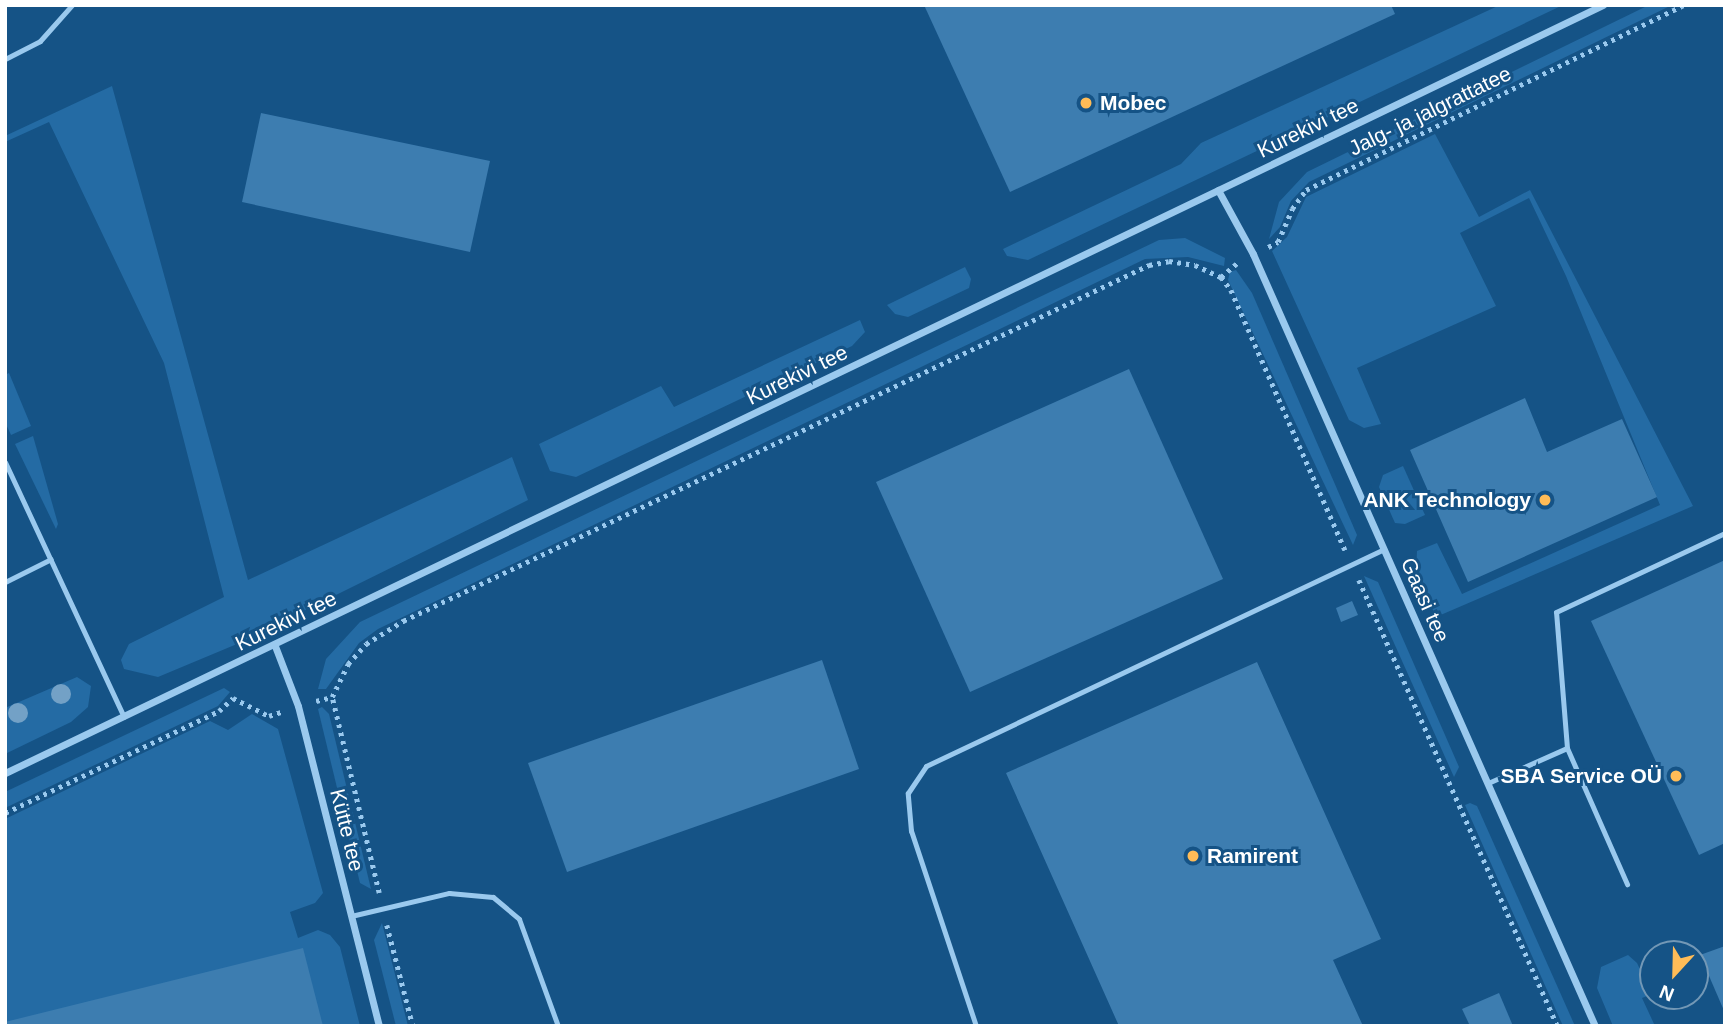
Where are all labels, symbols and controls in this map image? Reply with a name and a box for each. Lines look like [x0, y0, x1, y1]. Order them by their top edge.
street label: Jalg- ja jalgrattatee [1345, 61, 1515, 161]
place label: Mobec [1100, 90, 1167, 116]
street label: Kurekivi tee [1253, 93, 1363, 163]
marker: Mobec [1078, 95, 1094, 111]
street label: Kurekivi tee [742, 340, 852, 410]
place label: ANK Technology [1363, 487, 1531, 513]
marker: ANK Technology [1537, 492, 1553, 508]
street label: Gaasi tee [1395, 554, 1455, 646]
street label: Kurekivi tee [231, 586, 341, 656]
place label: SBA Service OÜ [1500, 763, 1662, 789]
marker: SBA Service OÜ [1668, 768, 1684, 784]
street label: Kütte tee [325, 786, 369, 874]
place label: Ramirent [1207, 843, 1298, 869]
marker: Ramirent [1185, 848, 1201, 864]
north arrow [1639, 940, 1709, 1010]
text: N [1656, 981, 1677, 1005]

